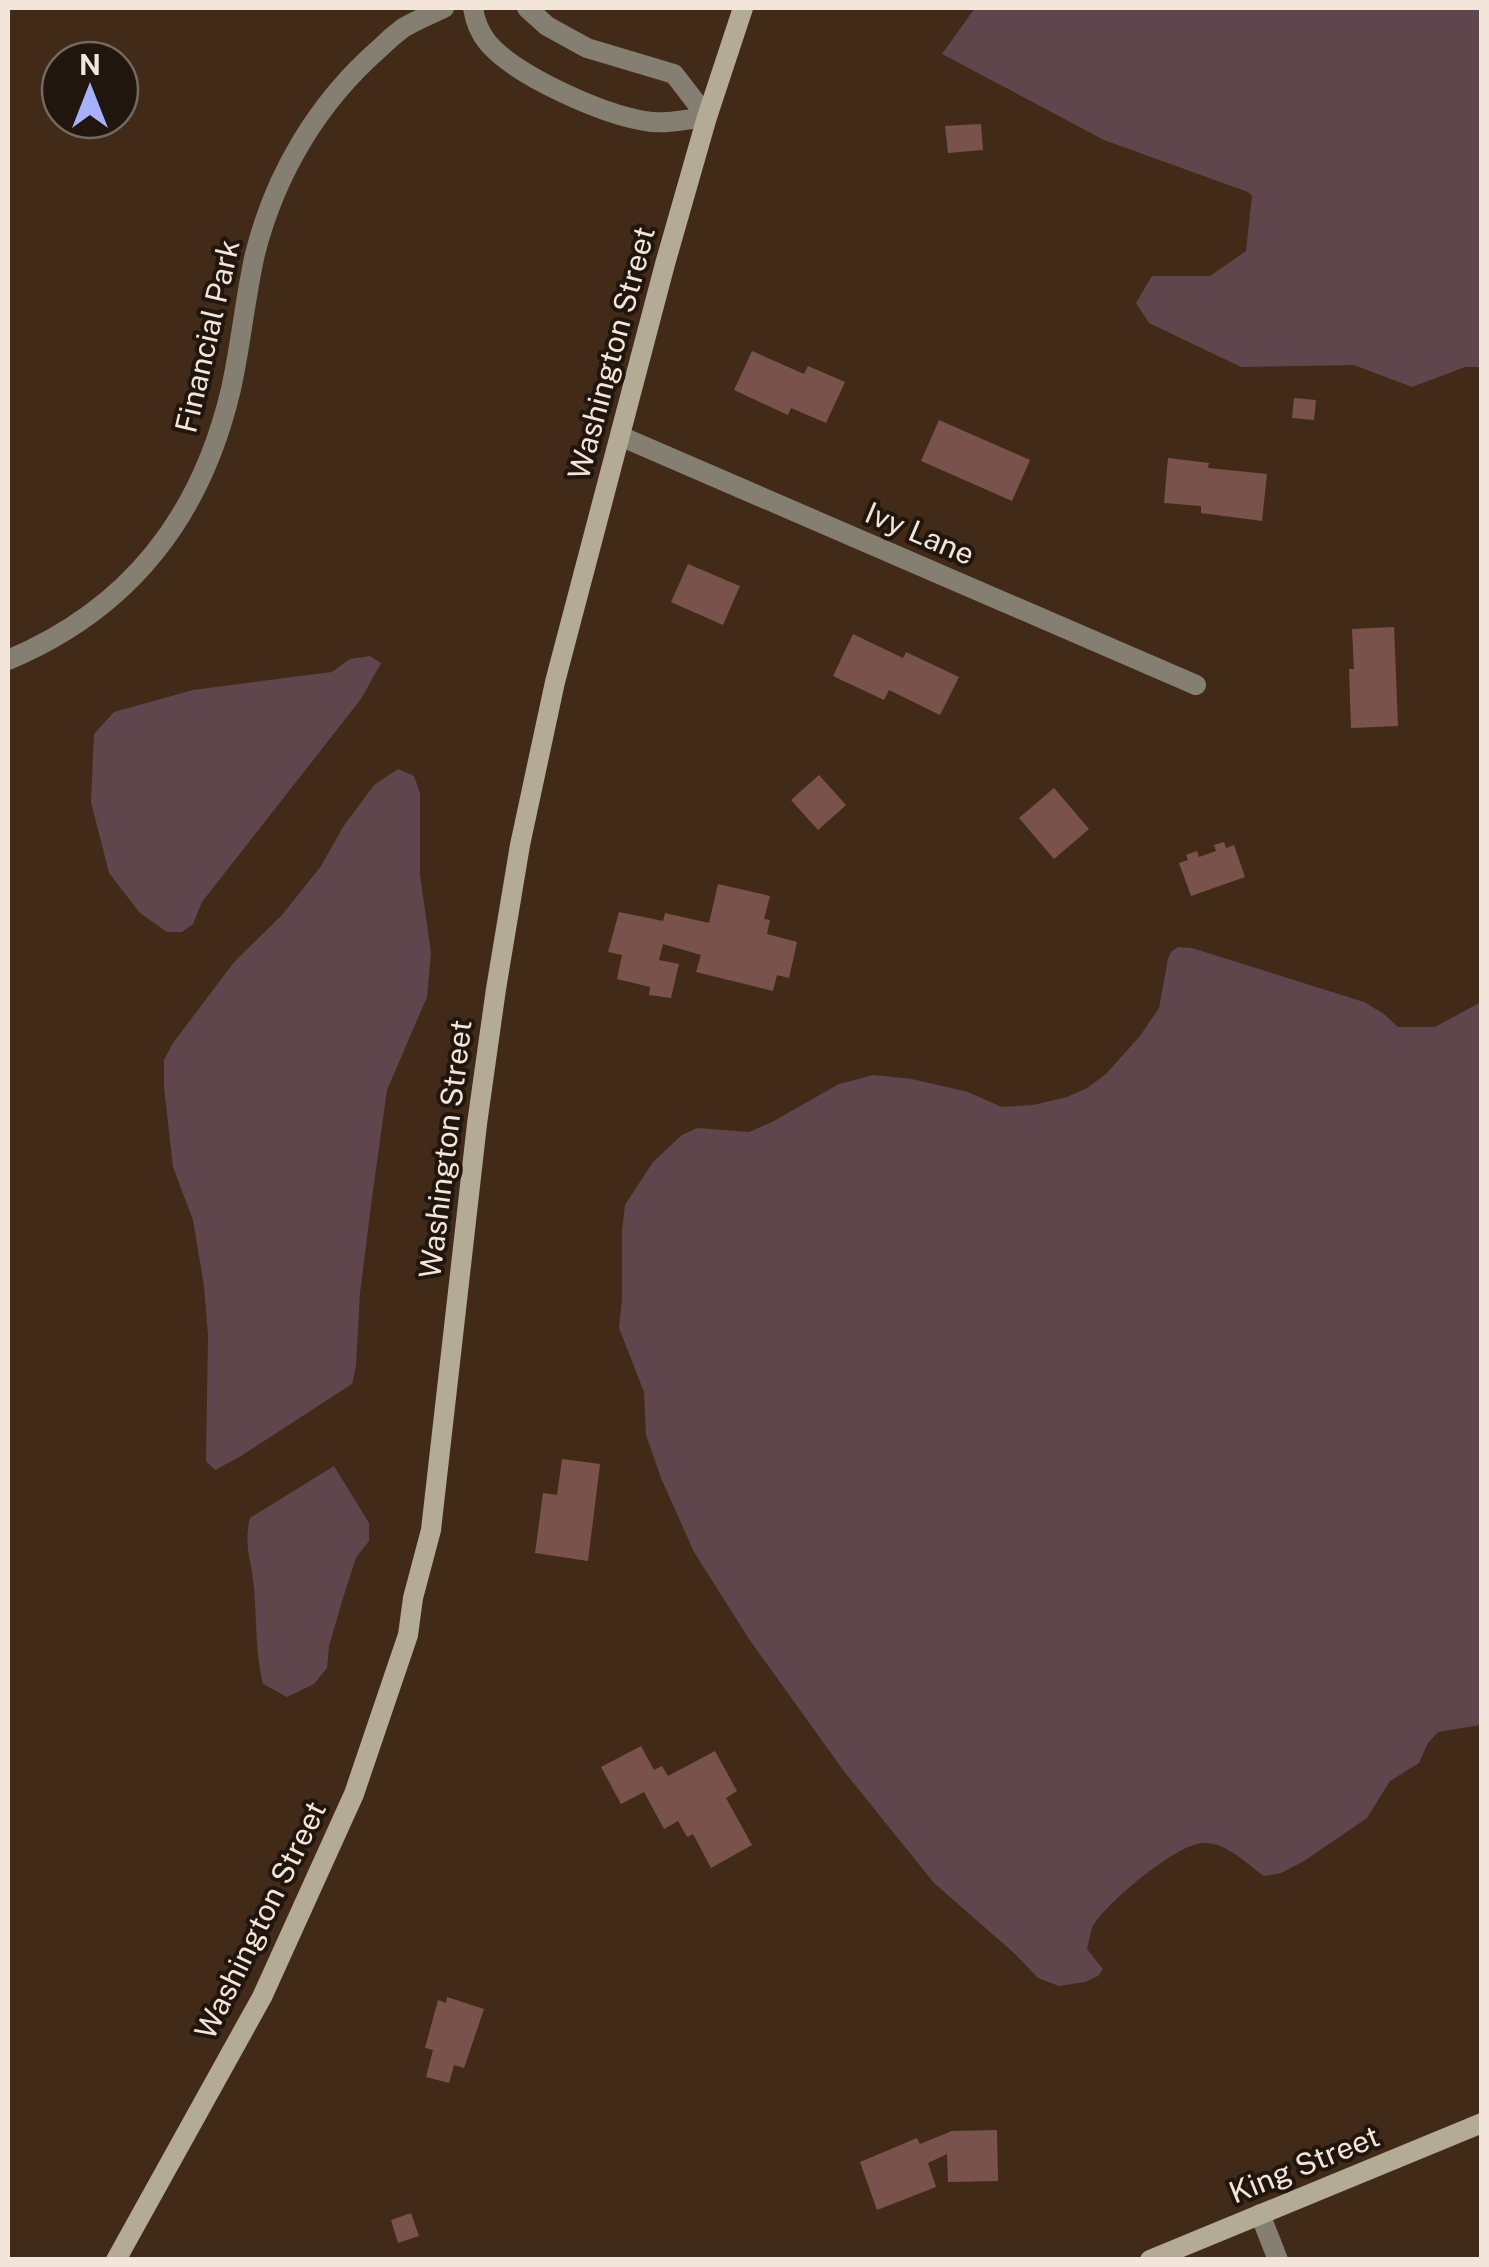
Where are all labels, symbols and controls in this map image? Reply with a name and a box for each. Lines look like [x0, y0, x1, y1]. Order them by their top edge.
north arrow [40, 40, 140, 140]
text: N [79, 48, 101, 81]
street label: Washington Street [560, 223, 662, 483]
street label: Financial Park [167, 236, 247, 436]
street label: Ivy Lane [860, 494, 980, 572]
street label: Washington Street [411, 1018, 479, 1280]
street label: Washington Street [187, 1795, 333, 2045]
street label: King Street [1224, 2118, 1384, 2210]

